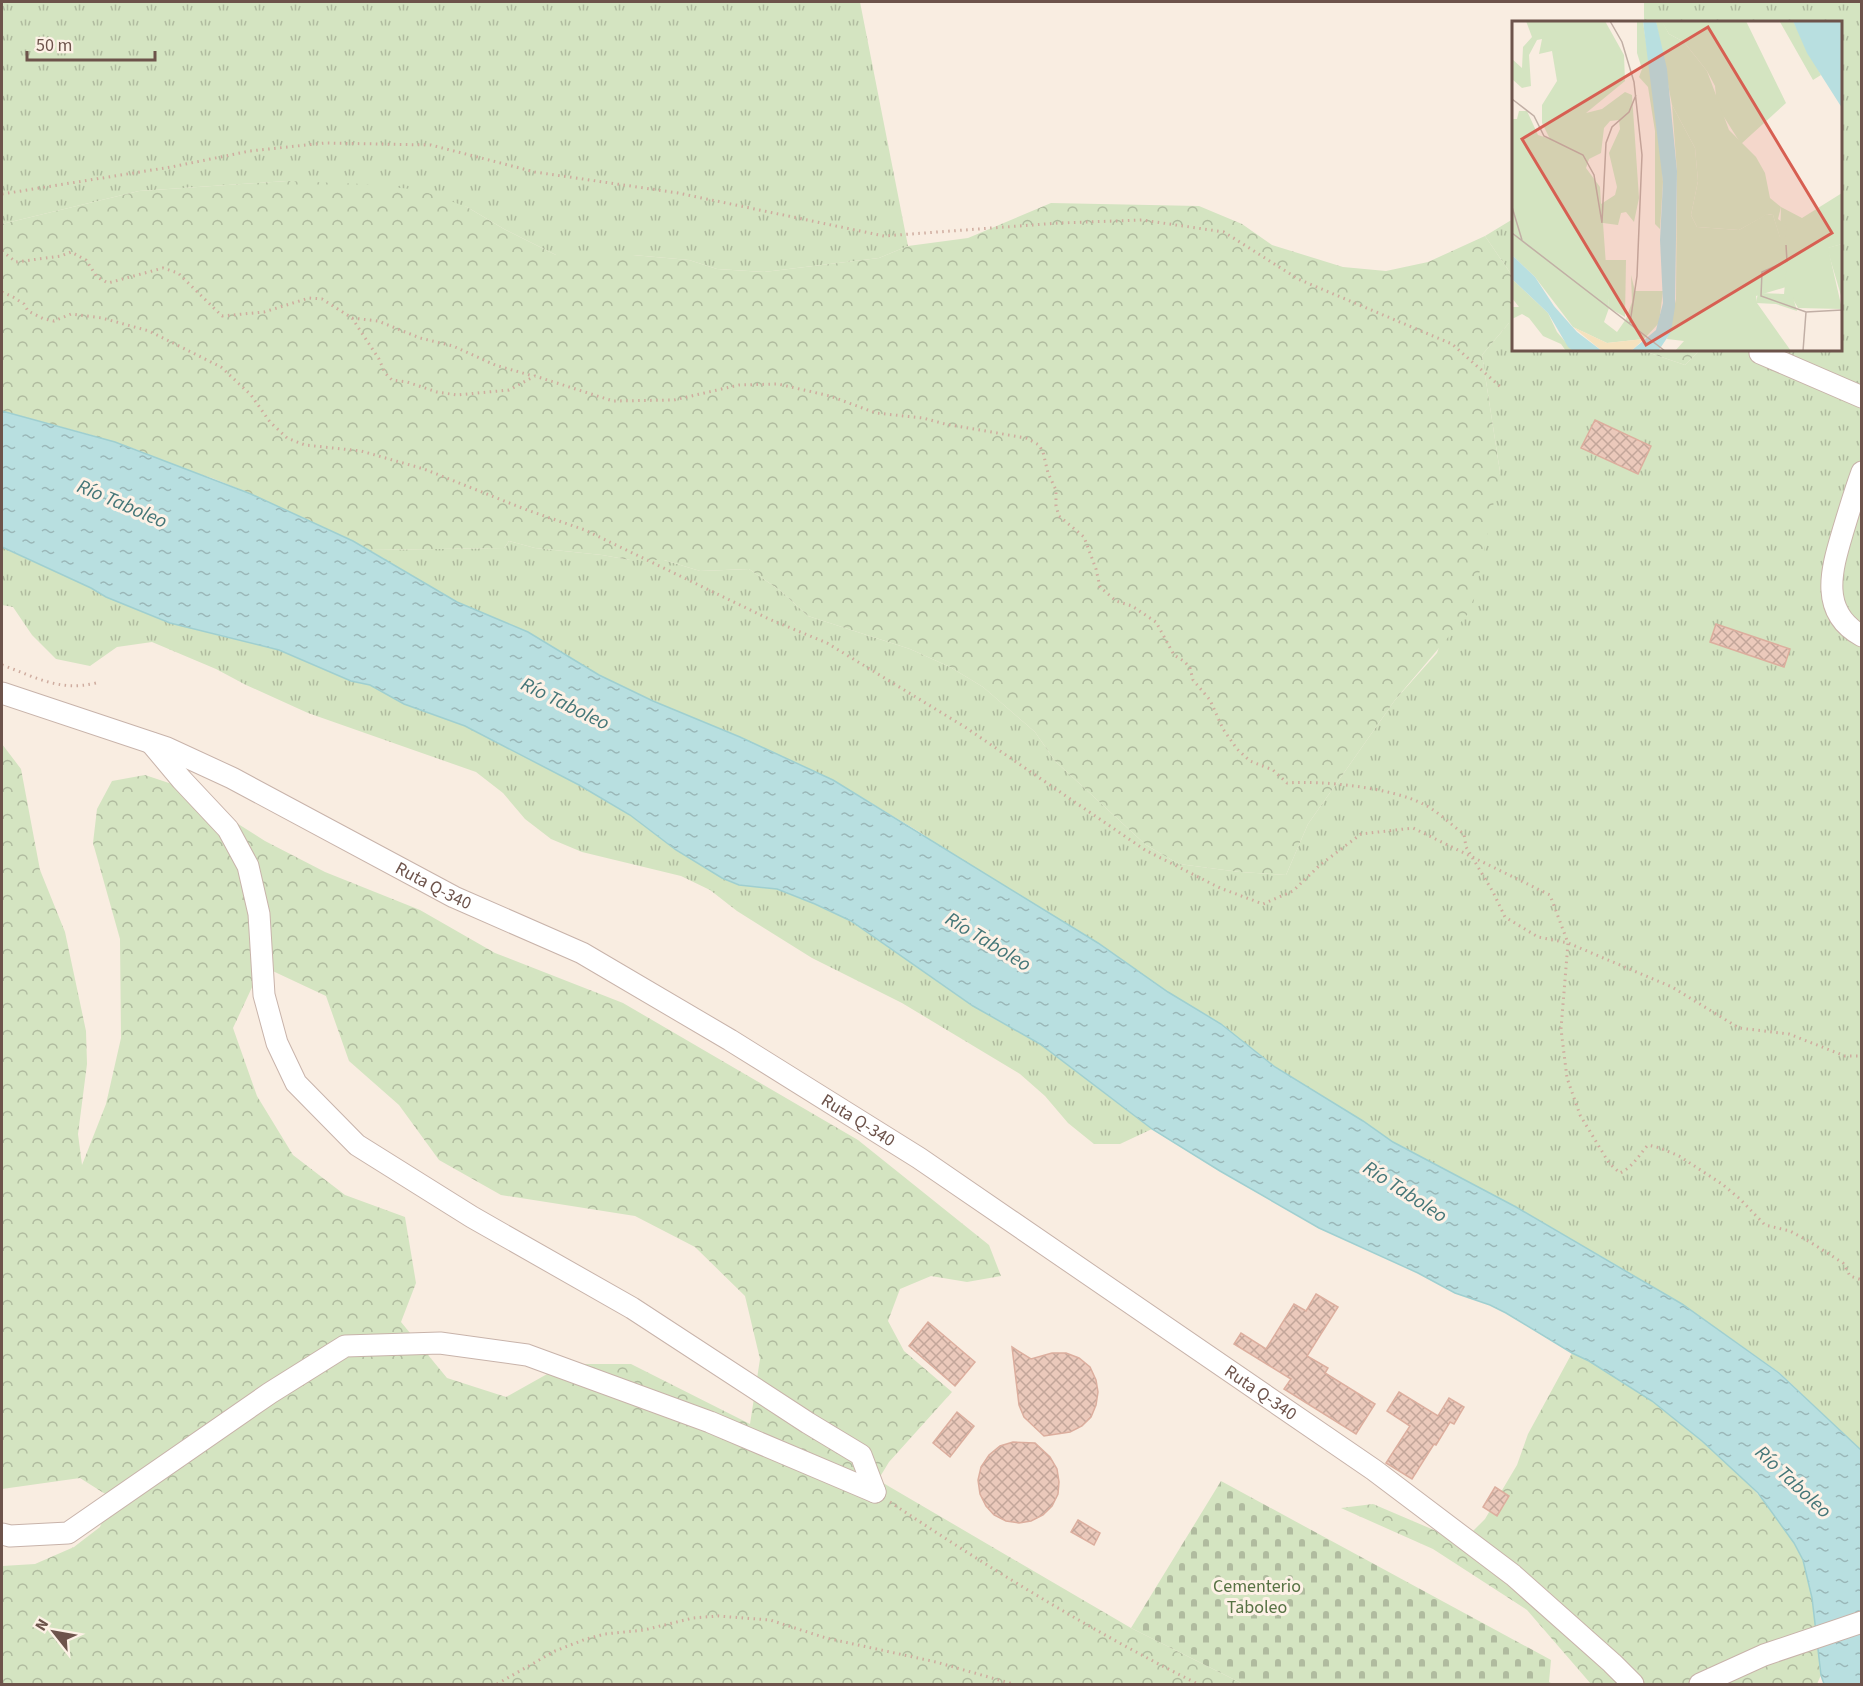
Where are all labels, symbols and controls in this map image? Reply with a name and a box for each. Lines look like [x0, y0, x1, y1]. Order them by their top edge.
inset map [1512, 21, 1842, 351]
scale bar [27, 24, 154, 62]
text: 50 m [36, 33, 72, 58]
water label: Río Taboleo [73, 472, 171, 536]
water label: Río Taboleo [516, 670, 614, 738]
street label: Ruta Q-340 [391, 855, 476, 916]
water label: Río Taboleo [940, 905, 1036, 979]
street label: Ruta Q-340 [817, 1088, 900, 1153]
water label: Río Taboleo [1357, 1154, 1453, 1230]
street label: Ruta Q-340 [1220, 1359, 1302, 1426]
water label: Río Taboleo [1749, 1439, 1837, 1525]
park label: Cementerio Taboleo [1213, 1574, 1301, 1620]
north arrow [24, 1602, 84, 1662]
text: N [30, 1615, 54, 1635]

